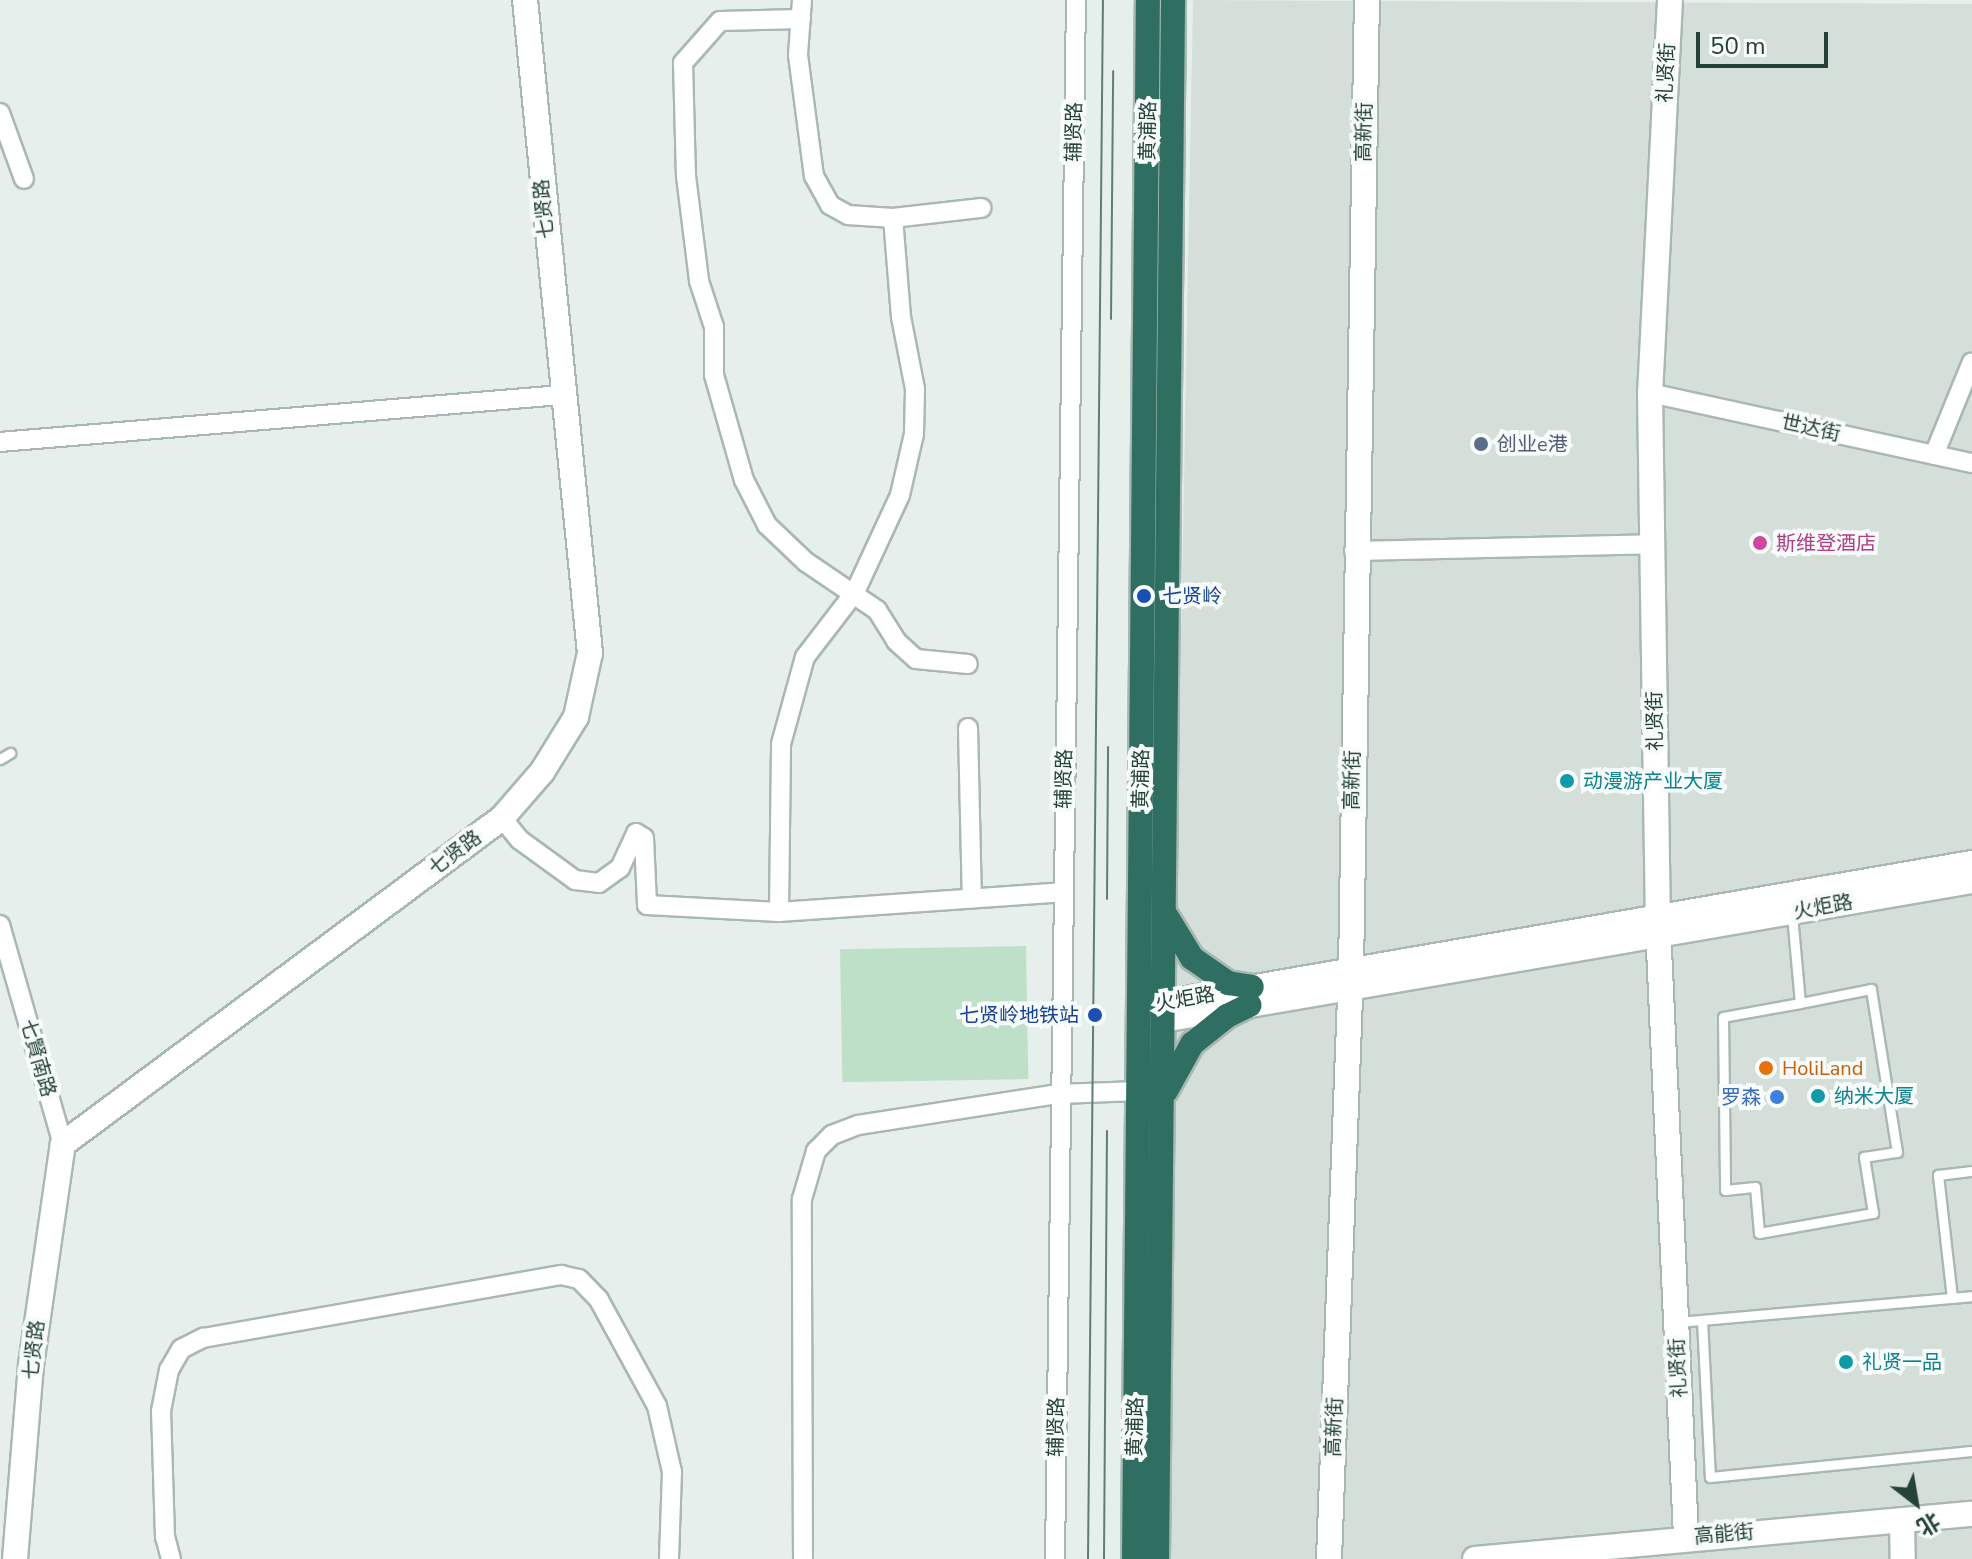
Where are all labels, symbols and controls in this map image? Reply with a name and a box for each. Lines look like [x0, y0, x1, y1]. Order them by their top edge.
scale bar [1700, 16, 1832, 66]
text: 50 m [1710, 30, 1766, 62]
street label: 礼贤街 [1652, 42, 1680, 104]
street label: 黄浦路 [1135, 101, 1161, 161]
street label: 辅贤路 [1061, 102, 1087, 162]
street label: 高新街 [1351, 102, 1377, 162]
street label: 七贤路 [529, 178, 559, 240]
street label: 世达街 [1779, 410, 1843, 446]
place label: 创业e港 [1497, 432, 1568, 456]
marker: 创业e港 [1472, 435, 1490, 453]
place label: 斯维登酒店 [1776, 531, 1876, 555]
marker: 斯维登酒店 [1751, 534, 1769, 552]
place label: 七贤岭 [1162, 584, 1222, 608]
marker: 七贤岭 [1133, 585, 1155, 607]
street label: 礼贤街 [1642, 691, 1668, 751]
street label: 辅贤路 [1051, 749, 1077, 809]
street label: 黄浦路 [1128, 749, 1154, 809]
street label: 高新街 [1339, 750, 1365, 810]
place label: 动漫游产业大厦 [1583, 769, 1723, 793]
marker: 动漫游产业大厦 [1558, 772, 1576, 790]
street label: 七贤路 [424, 825, 486, 881]
street label: 火炬路 [1791, 890, 1855, 924]
street label: 火炬路 [1153, 982, 1217, 1016]
place label: 七贤岭地铁站 [959, 1003, 1079, 1027]
marker: 七贤岭地铁站 [1086, 1006, 1104, 1024]
street label: 七賢南路 [15, 1016, 61, 1100]
place label: HoliLand [1782, 1056, 1863, 1080]
marker: HoliLand [1757, 1059, 1775, 1077]
place label: 纳米大厦 [1834, 1084, 1914, 1108]
place label: 罗森 [1721, 1085, 1761, 1109]
marker: 纳米大厦 [1809, 1087, 1827, 1105]
marker: 罗森 [1768, 1088, 1786, 1106]
street label: 七贤路 [18, 1319, 50, 1381]
street label: 礼贤街 [1664, 1337, 1692, 1399]
place label: 礼贤一品 [1862, 1350, 1942, 1374]
marker: 礼贤一品 [1837, 1353, 1855, 1371]
street label: 辅贤路 [1043, 1397, 1069, 1457]
street label: 黄浦路 [1122, 1397, 1148, 1457]
street label: 高新街 [1321, 1397, 1347, 1457]
north arrow [1876, 1463, 1956, 1543]
text: 北 [1911, 1505, 1946, 1542]
street label: 高能街 [1693, 1519, 1755, 1549]

